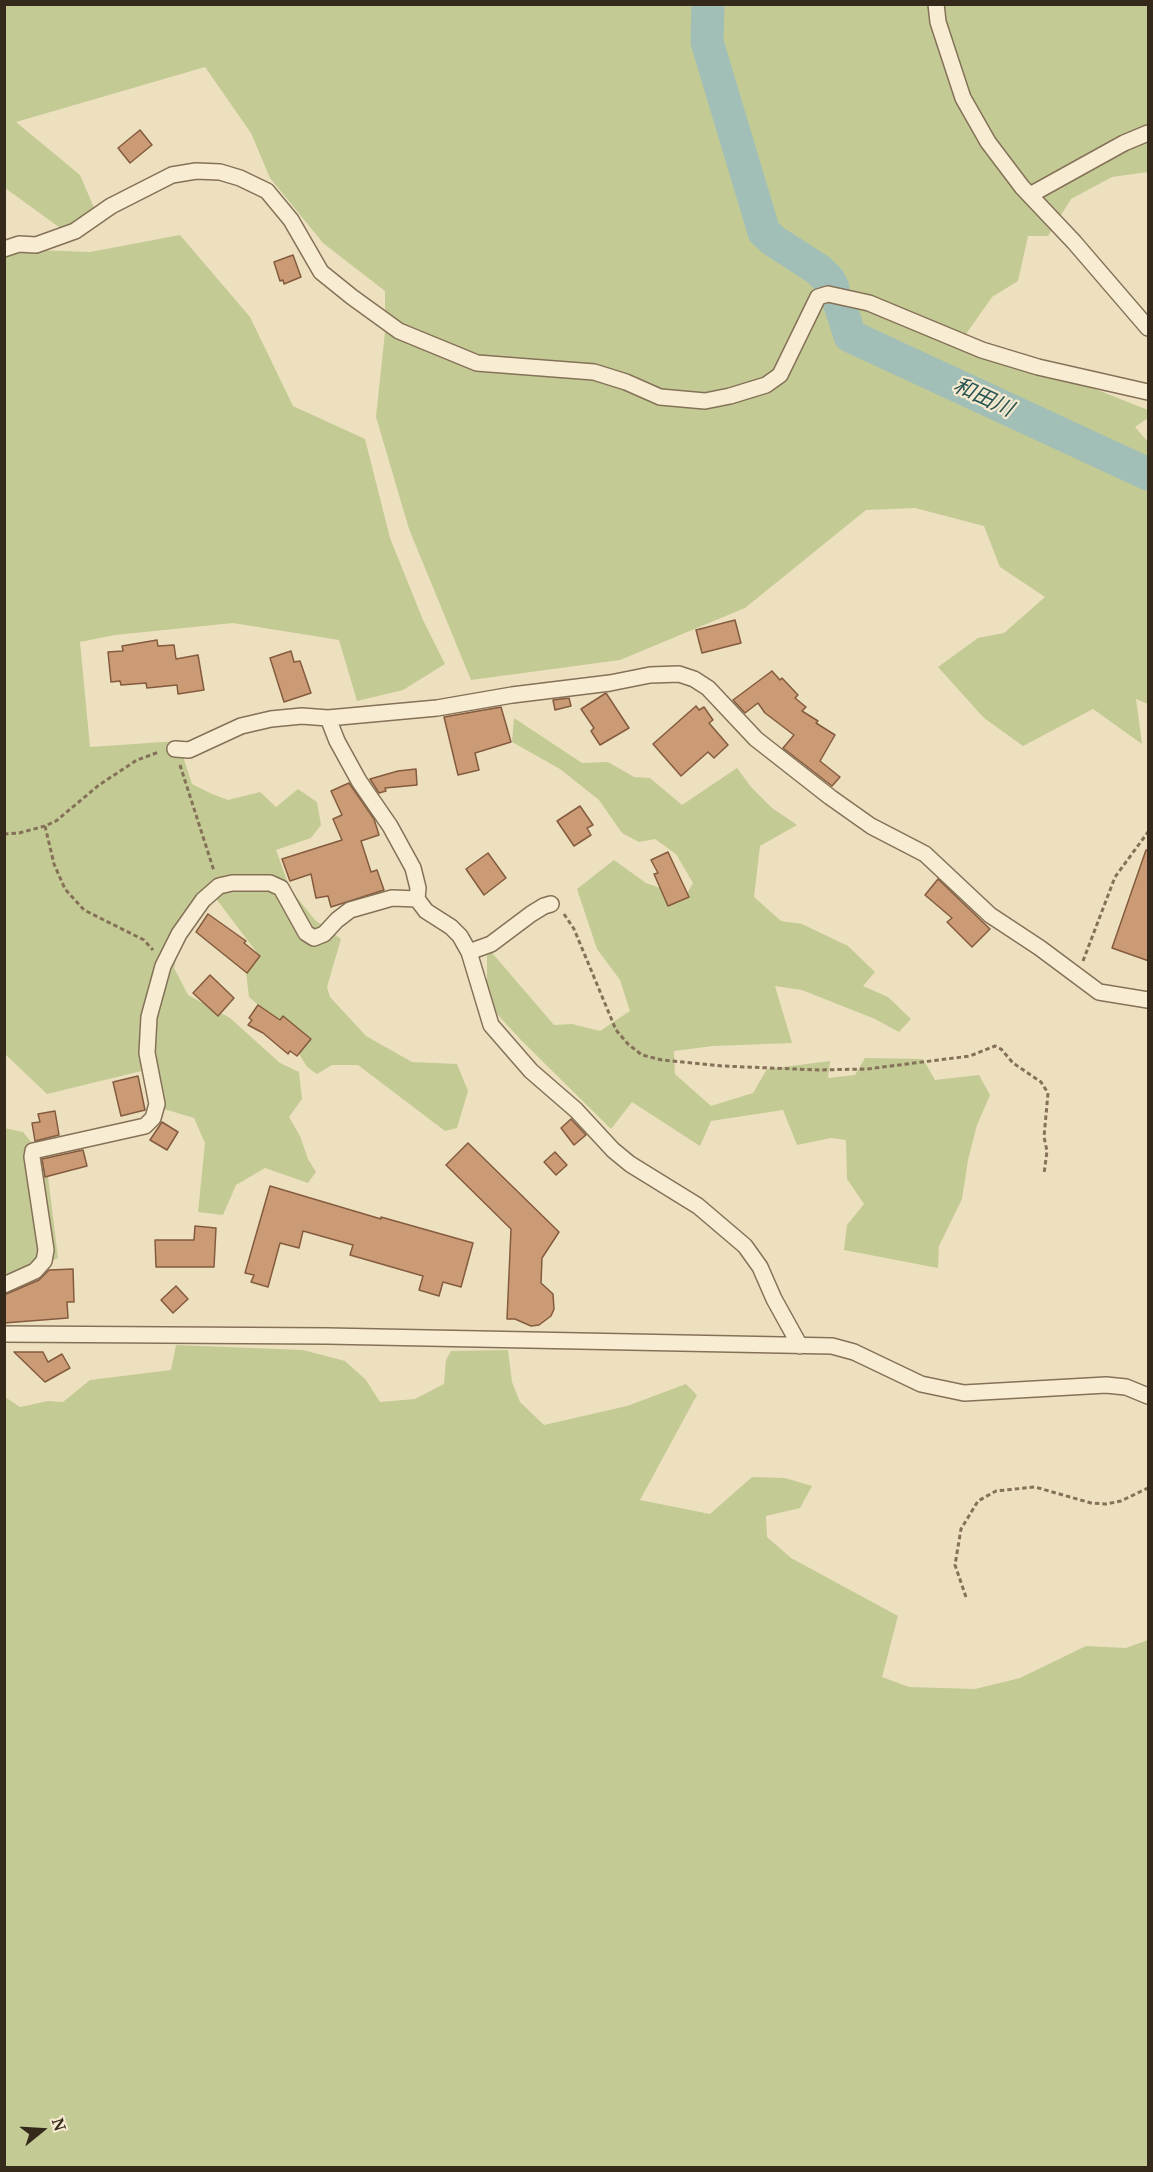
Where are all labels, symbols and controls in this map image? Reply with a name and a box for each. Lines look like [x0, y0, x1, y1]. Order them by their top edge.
water label: 和田川 [949, 373, 1017, 423]
north arrow [12, 2100, 72, 2160]
text: N [47, 2115, 72, 2134]

